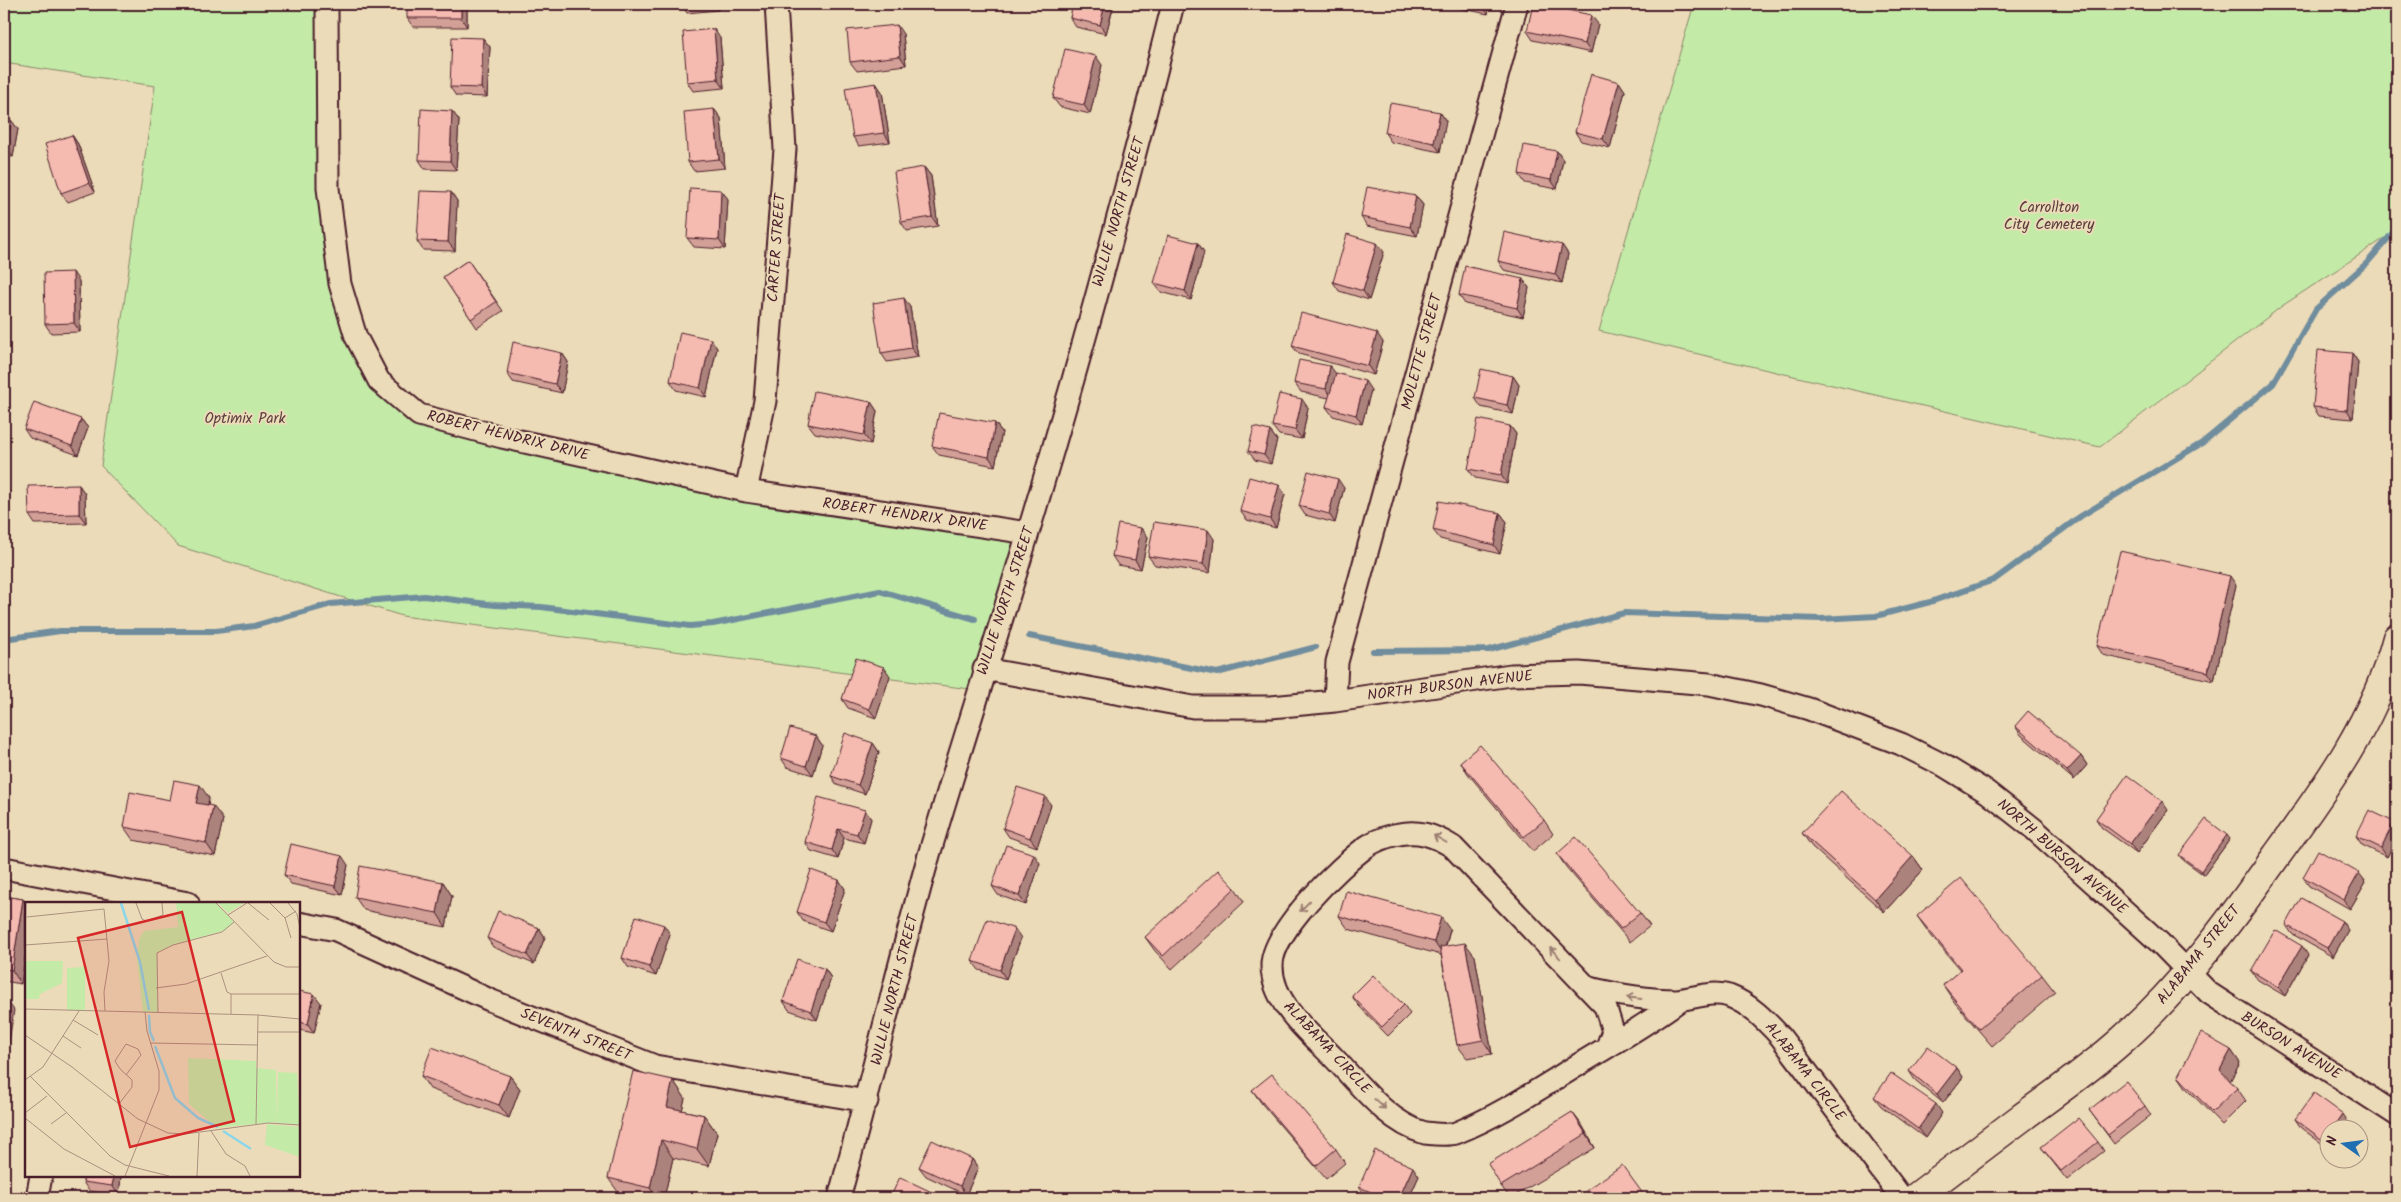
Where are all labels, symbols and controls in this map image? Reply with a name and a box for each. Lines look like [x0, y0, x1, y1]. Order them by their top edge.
street label: WILLIE NORTH STREET [1086, 132, 1152, 290]
street label: CARTER STREET [761, 191, 793, 303]
park label: Carrollton City Cemetery [2004, 196, 2095, 237]
street label: MOLETTE STREET [1395, 289, 1450, 413]
street label: ROBERT HENDRIX DRIVE [424, 404, 593, 468]
park label: Optimix Park [205, 407, 286, 431]
street label: ROBERT HENDRIX DRIVE [821, 492, 990, 539]
street label: WILLIE NORTH STREET [971, 522, 1042, 678]
street label: NORTH BURSON AVENUE [1366, 664, 1535, 708]
street label: NORTH BURSON AVENUE [1991, 793, 2134, 922]
one-way arrow [1433, 834, 1447, 844]
street label: ALABAMA STREET [2151, 898, 2248, 1010]
one-way arrow [1300, 899, 1312, 911]
inset map [25, 902, 300, 1177]
street label: WILLIE NORTH STREET [865, 910, 926, 1068]
one-way arrow [1549, 947, 1561, 960]
one-way arrow [1626, 993, 1642, 1003]
street label: ALABAMA CIRCLE [1277, 996, 1378, 1101]
street label: SEVENTH STREET [517, 1002, 637, 1069]
street label: BURSON AVENUE [2236, 1006, 2347, 1087]
street label: ALABAMA CIRCLE [1758, 1017, 1852, 1128]
one-way arrow [1373, 1098, 1386, 1110]
north arrow [2318, 1120, 2368, 1170]
text: N [2321, 1134, 2344, 1148]

